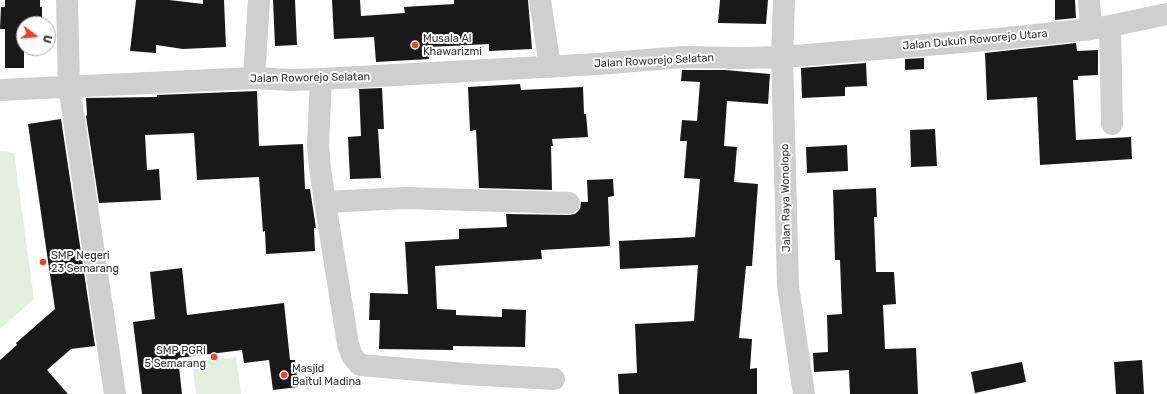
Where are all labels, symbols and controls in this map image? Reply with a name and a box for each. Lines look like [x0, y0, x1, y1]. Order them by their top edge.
north arrow [16, 16, 56, 56]
street label: Jalan Dukuh Roworejo Utara [902, 27, 1048, 53]
place label: Musala Al Khawarizmi [423, 32, 482, 58]
text: U [40, 33, 54, 45]
marker: Musala Al Khawarizmi [410, 40, 420, 50]
street label: Jalan Roworejo Selatan [594, 51, 714, 71]
street label: Jalan Roworejo Selatan [250, 70, 370, 86]
street label: Jalan Raya Wonolopo [778, 144, 794, 252]
place label: SMP Negeri 23 Semarang [51, 249, 119, 275]
marker: SMP Negeri 23 Semarang [38, 257, 48, 267]
place label: SMP PGRI 5 Semarang [145, 344, 206, 370]
marker: SMP PGRI 5 Semarang [209, 352, 219, 362]
place label: Masjid Baitul Madina [292, 362, 361, 388]
marker: Masjid Baitul Madina [279, 370, 289, 380]

